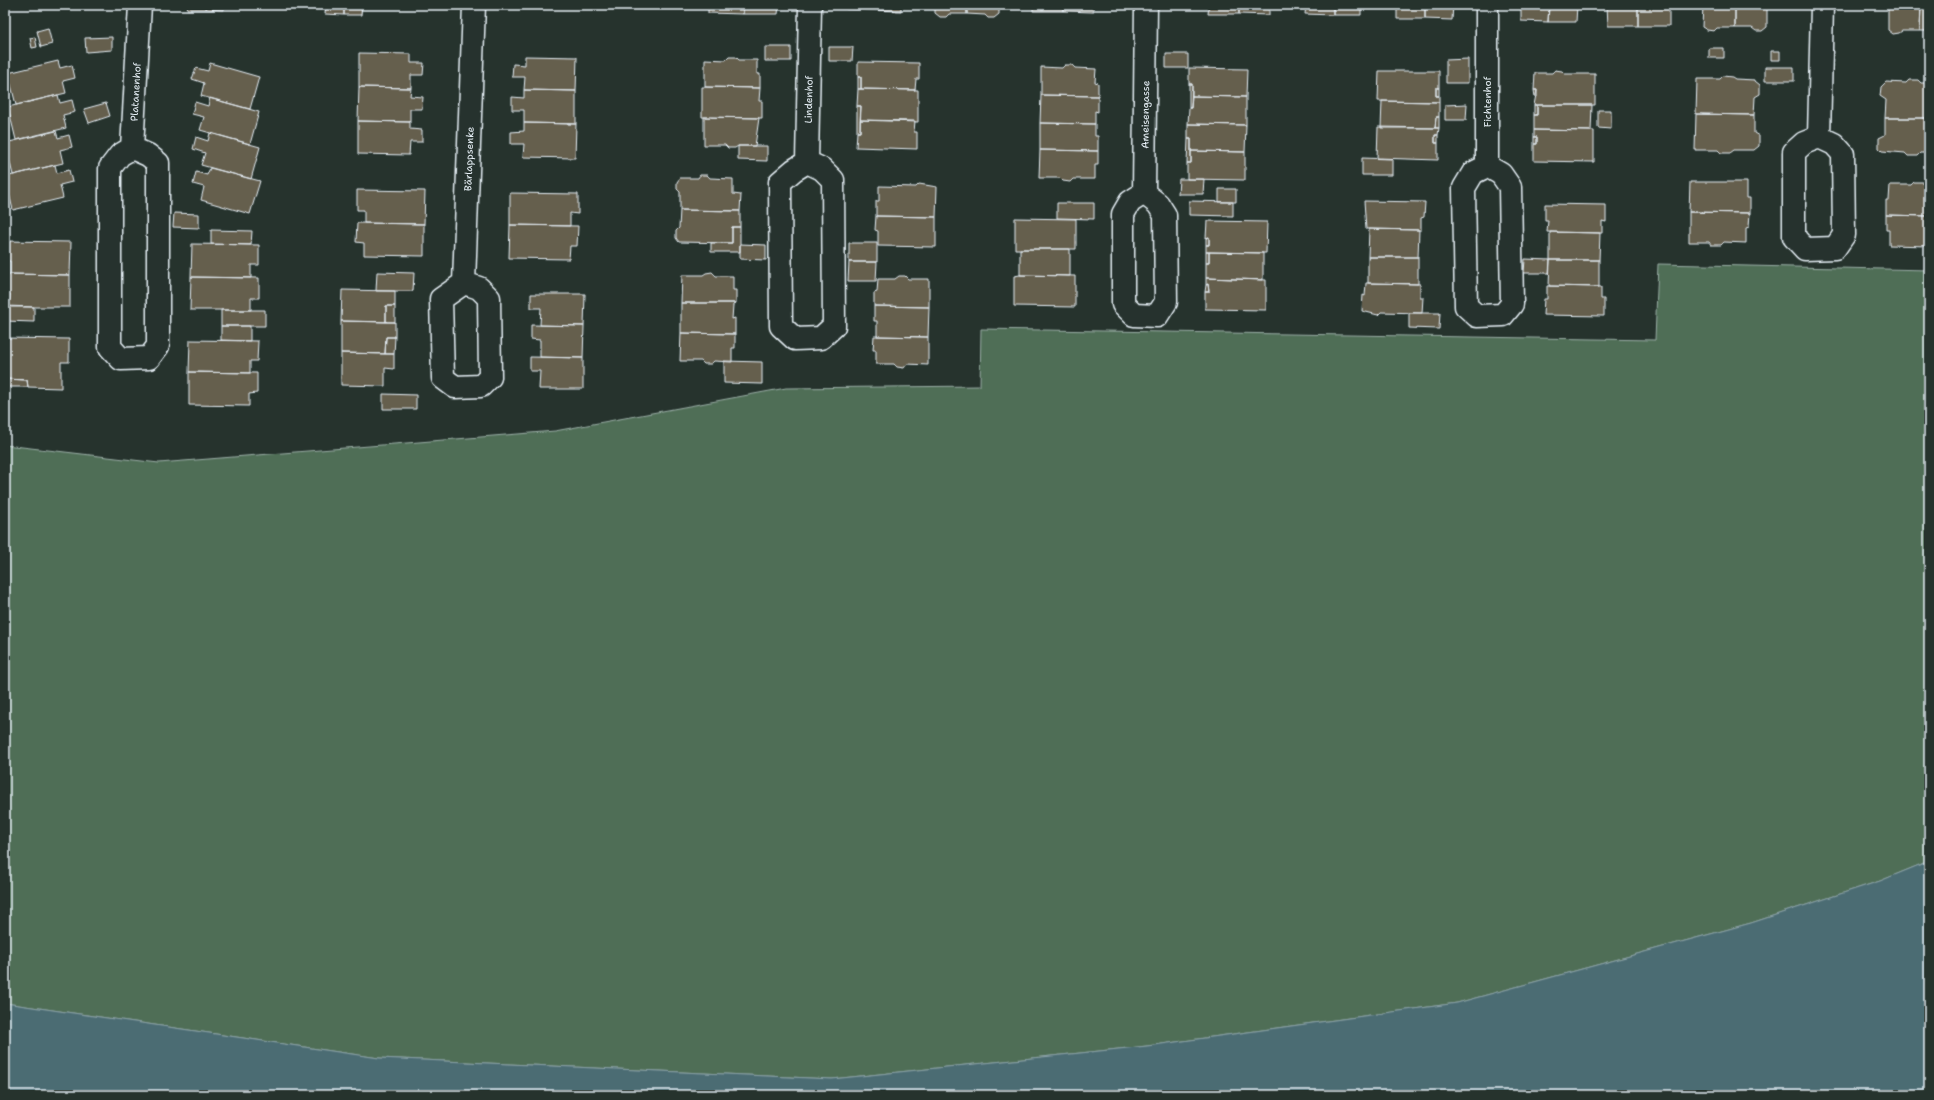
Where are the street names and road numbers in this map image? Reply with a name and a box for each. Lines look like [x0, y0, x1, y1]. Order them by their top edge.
street label: Platanenhof [127, 62, 143, 122]
street label: Lindenhof [801, 75, 815, 124]
street label: Fichtenhof [1481, 76, 1494, 127]
street label: Ameisengasse [1138, 80, 1152, 149]
street label: Bärlappsenke [461, 126, 476, 191]

